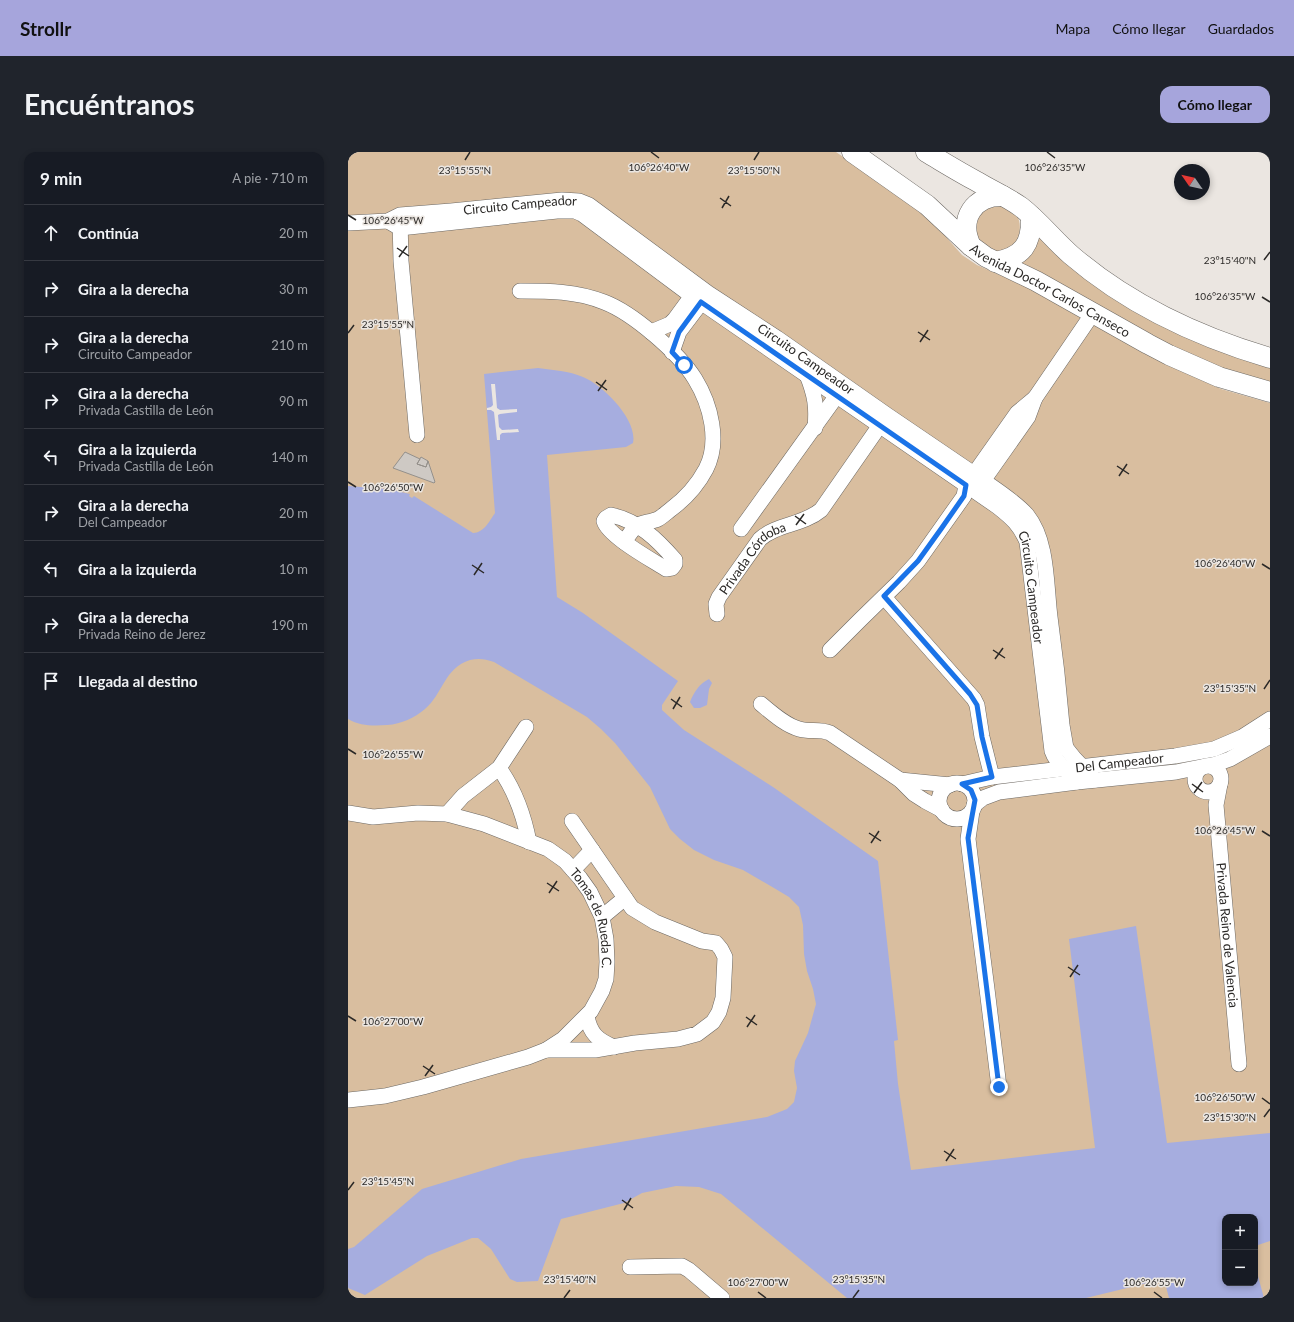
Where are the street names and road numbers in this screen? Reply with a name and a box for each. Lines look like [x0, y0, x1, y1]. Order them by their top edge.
street label: Circuito Campeador [462, 192, 578, 218]
street label: Avenida Doctor Carlos Canseco [967, 240, 1133, 340]
street label: Circuito Campeador [755, 320, 858, 398]
street label: Privada Córdoba [715, 519, 788, 597]
street label: Circuito Campeador [1015, 528, 1047, 645]
street label: Del Campeador [1074, 749, 1165, 775]
street label: Privada Reino de Valencia [1213, 862, 1242, 1008]
street label: Tomas de Rueda C. [567, 864, 615, 969]

